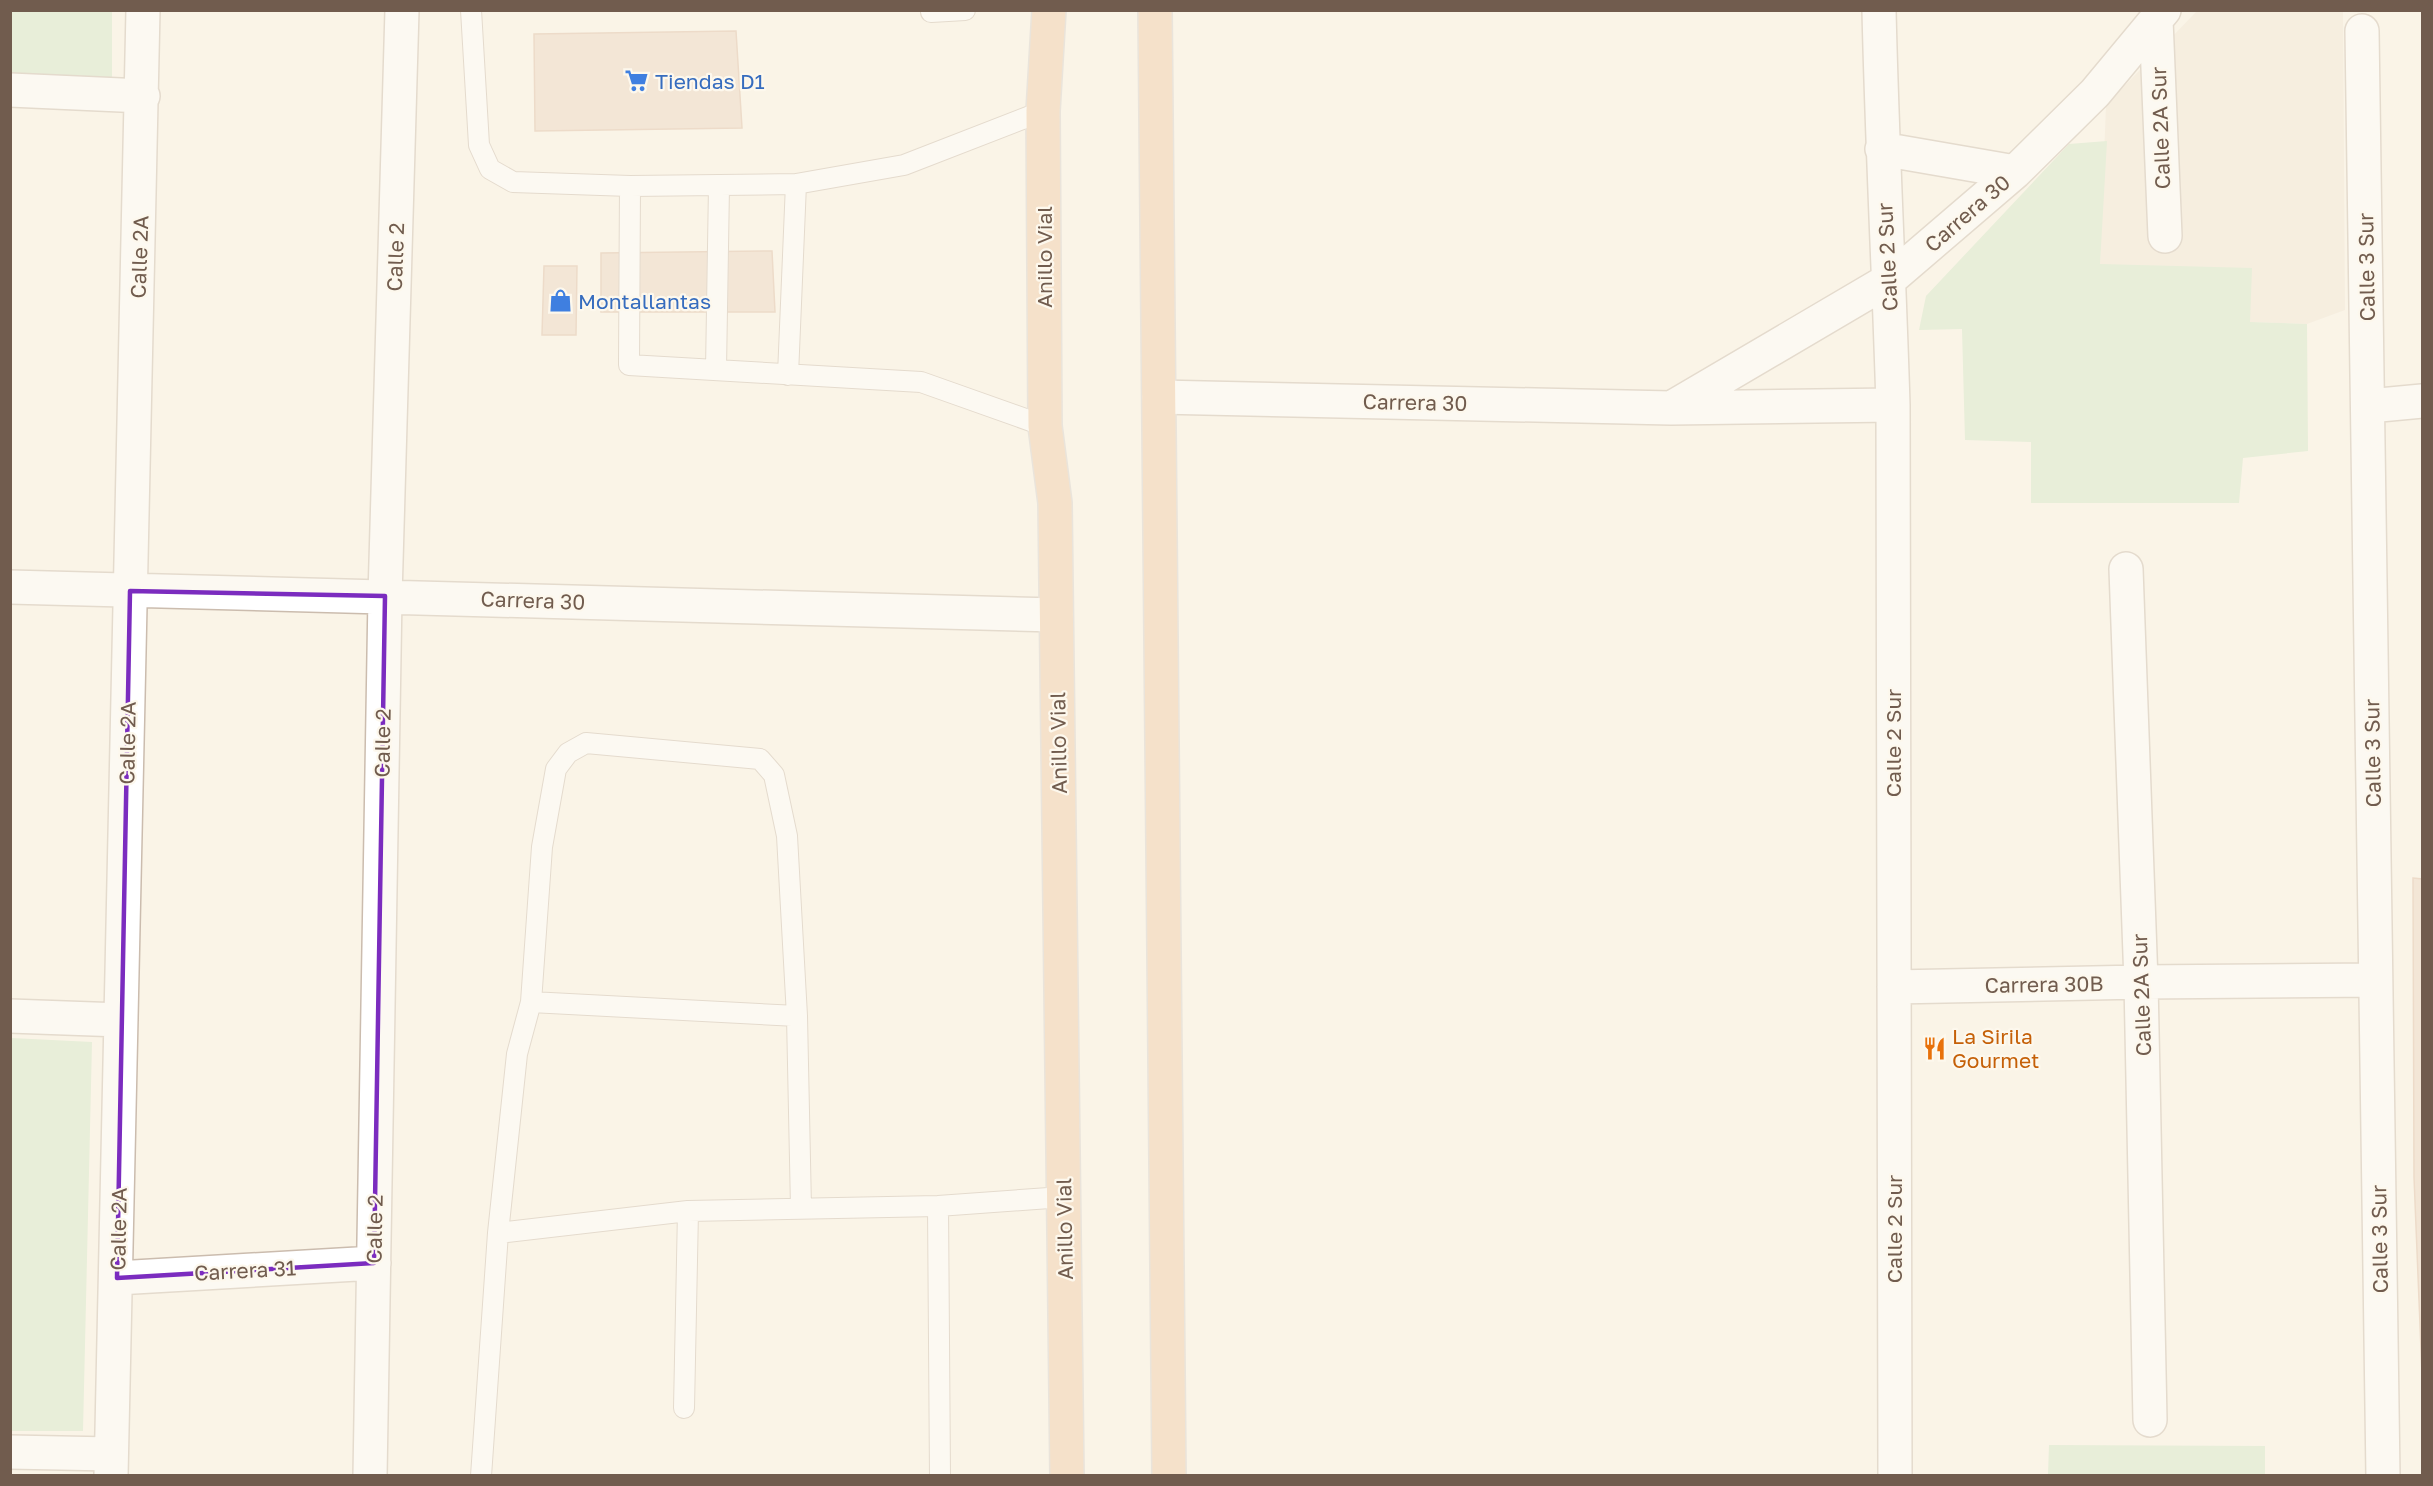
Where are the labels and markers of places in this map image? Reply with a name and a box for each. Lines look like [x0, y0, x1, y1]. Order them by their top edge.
supermarket icon: Tiendas D1 [624, 68, 650, 94]
place label: Tiendas D1 [655, 68, 765, 94]
shop icon: Montallantas [547, 288, 573, 314]
place label: Montallantas [578, 288, 711, 314]
place label: La Sirila Gourmet [1952, 1023, 2039, 1073]
restaurant icon: La Sirila Gourmet [1921, 1035, 1947, 1061]

